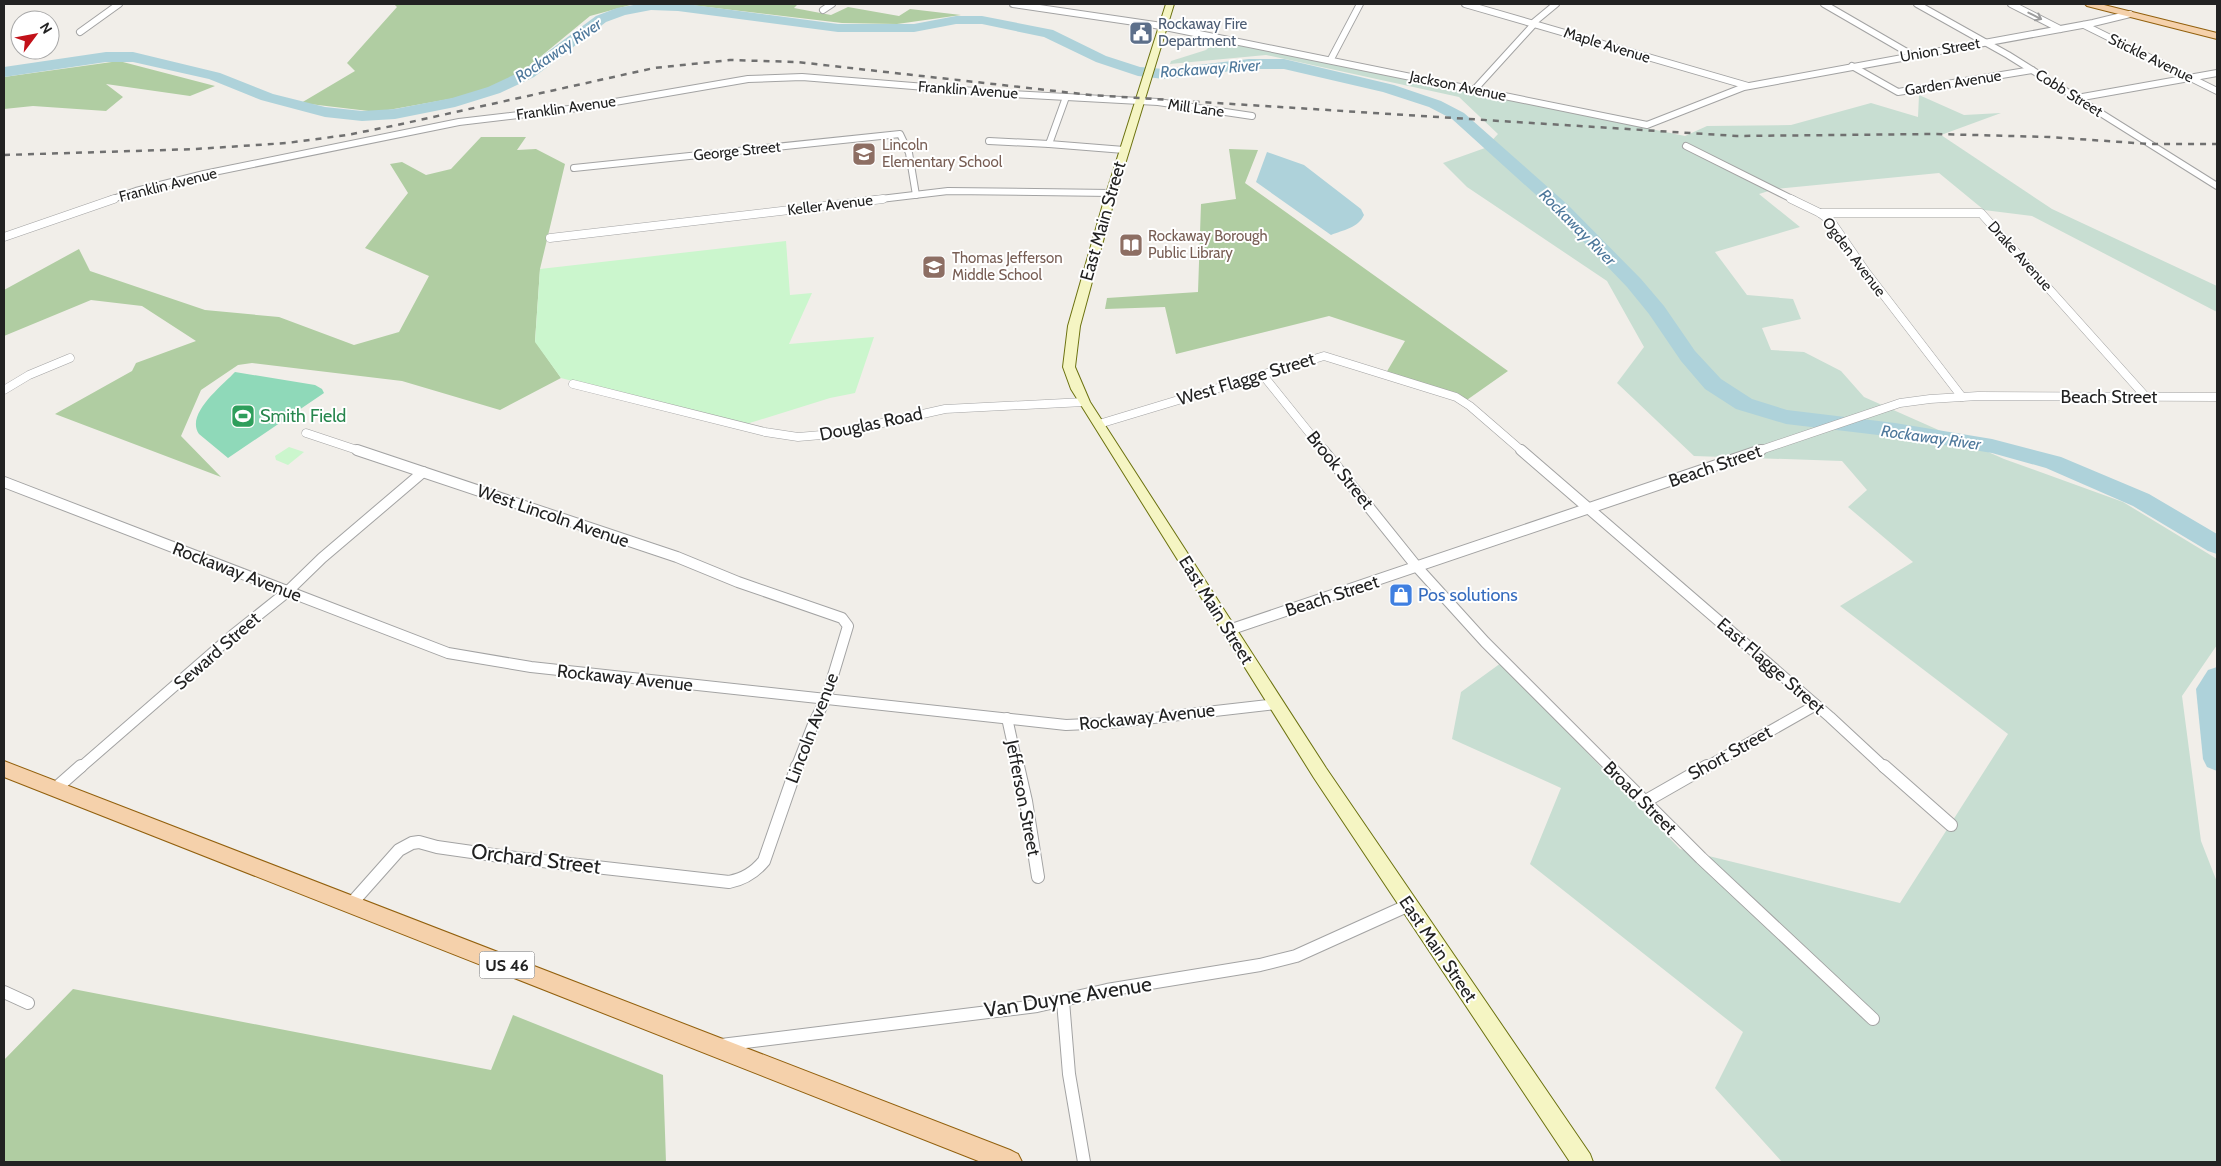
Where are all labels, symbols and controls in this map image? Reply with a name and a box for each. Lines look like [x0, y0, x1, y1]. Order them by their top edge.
north arrow [10, 10, 60, 60]
one-way arrow [2028, 11, 2043, 21]
water label: Rockaway River [511, 14, 606, 86]
place label: Rockaway Fire Department [1158, 15, 1248, 50]
text: N [36, 19, 56, 37]
public building icon: Rockaway Fire Department [1128, 20, 1154, 46]
street label: Maple Avenue [1561, 23, 1653, 67]
street label: Stickle Avenue [2106, 30, 2197, 86]
street label: Union Street [1899, 34, 1981, 66]
water label: Rockaway River [1159, 55, 1262, 81]
street label: Cobb Street [2032, 65, 2106, 121]
street label: Garden Avenue [1904, 66, 2003, 99]
street label: Jackson Avenue [1407, 67, 1508, 105]
street label: Franklin Avenue [917, 78, 1019, 102]
street label: Franklin Avenue [515, 92, 617, 124]
street label: Mill Lane [1167, 95, 1226, 121]
place label: Lincoln Elementary School [882, 136, 1003, 171]
street label: George Street [692, 137, 782, 165]
school or university icon: Lincoln Elementary School [851, 141, 877, 167]
street label: East Main Street [1075, 159, 1131, 283]
street label: Franklin Avenue [117, 164, 219, 206]
water label: Rockaway River [1535, 185, 1621, 270]
street label: Keller Avenue [786, 191, 874, 219]
street label: Ogden Avenue [1818, 214, 1890, 300]
street label: Drake Avenue [1984, 217, 2056, 295]
place label: Rockaway Borough Public Library [1148, 227, 1268, 262]
library icon: Rockaway Borough Public Library [1118, 232, 1144, 258]
place label: Thomas Jefferson Middle School [952, 249, 1063, 284]
school or university icon: Thomas Jefferson Middle School [921, 254, 947, 280]
street label: West Flagge Street [1174, 348, 1318, 410]
street label: Beach Street [2061, 386, 2157, 408]
street label: Douglas Road [817, 402, 925, 446]
sports icon: Smith Field [230, 403, 256, 429]
place label: Smith Field [260, 405, 346, 427]
water label: Rockaway River [1880, 421, 1983, 454]
street label: Brook Street [1302, 426, 1378, 514]
street label: Beach Street [1666, 440, 1764, 492]
street label: West Lincoln Avenue [474, 480, 632, 552]
street label: Rockaway Avenue [169, 537, 305, 607]
street label: East Main Street [1174, 552, 1258, 668]
street label: Beach Street [1283, 571, 1381, 621]
shop icon: Pos solutions [1388, 582, 1414, 608]
place label: Pos solutions [1418, 584, 1518, 606]
street label: Seward Street [169, 608, 265, 694]
street label: East Flagge Street [1712, 613, 1830, 719]
street label: Rockaway Avenue [556, 660, 694, 696]
street label: Lincoln Avenue [781, 670, 843, 786]
street label: Rockaway Avenue [1078, 699, 1216, 735]
street label: Short Street [1684, 721, 1776, 785]
street label: Jefferson Street [1001, 737, 1045, 858]
street label: Broad Street [1599, 757, 1681, 839]
street label: Orchard Street [470, 838, 602, 879]
street label: East Main Street [1394, 892, 1482, 1006]
road number: US 46 [480, 952, 534, 978]
street label: Van Duyne Avenue [982, 971, 1154, 1022]

